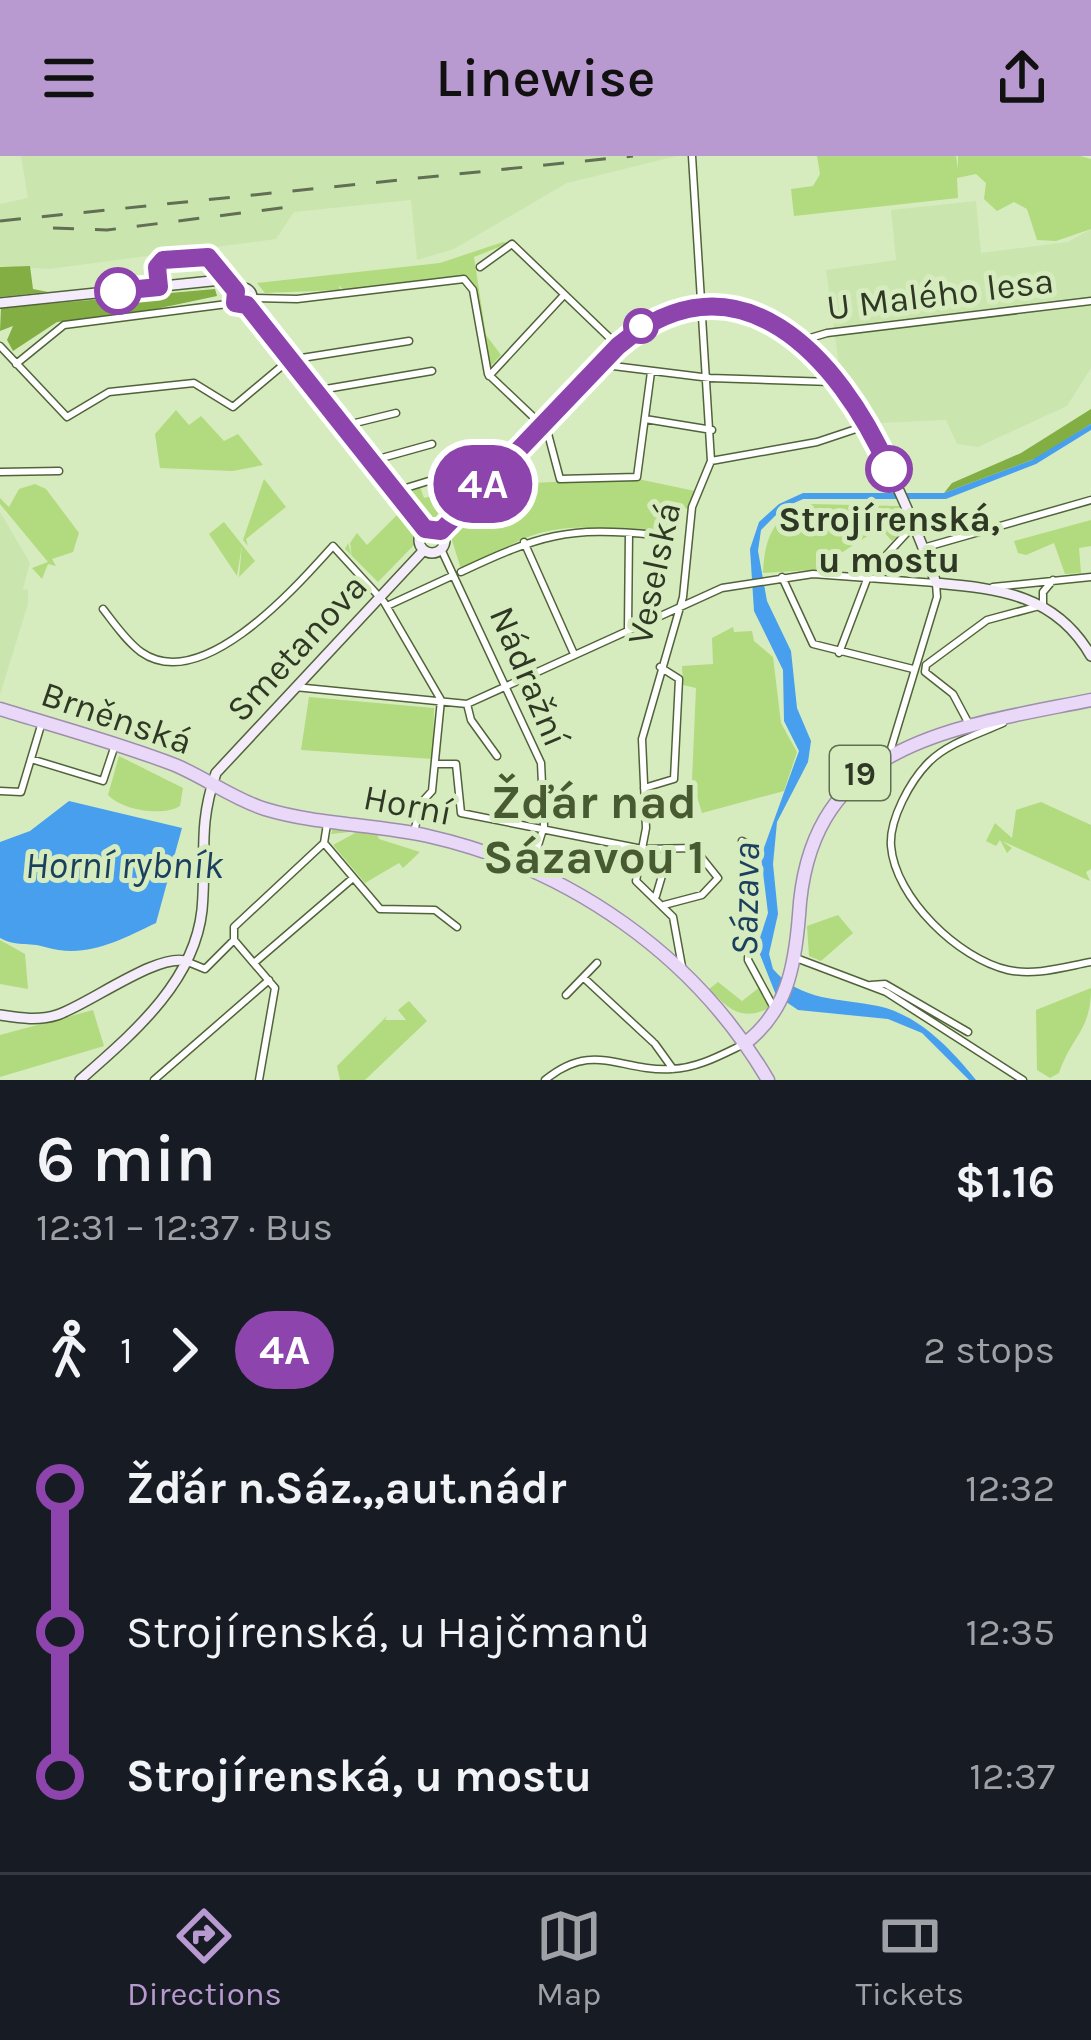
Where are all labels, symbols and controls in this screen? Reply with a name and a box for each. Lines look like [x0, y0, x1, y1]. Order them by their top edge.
icon: menu [36, 45, 102, 111]
icon: share [989, 45, 1055, 111]
text: Linewise [436, 46, 655, 110]
street label: U Malého lesa [824, 259, 1056, 329]
unlabelled marker [96, 269, 140, 313]
unlabelled marker [625, 310, 657, 342]
line badge: 4A [429, 445, 537, 523]
marker: Strojírenská, u mostu [867, 447, 911, 491]
text: 4A [457, 459, 509, 509]
street label: Veselská [618, 498, 689, 648]
place label: Strojírenská, u mostu [778, 498, 1000, 581]
street label: Smetanova [218, 565, 376, 730]
street label: Nádražní [481, 600, 577, 753]
street label: Brněnská [36, 673, 197, 763]
road number: 19 [830, 746, 890, 800]
district label: Žďár nad Sázavou 1 [483, 773, 705, 885]
street label: Horní [360, 776, 456, 834]
water label: Sázava [721, 841, 769, 957]
water label: Horní rybník [25, 842, 224, 888]
text: 6 min [36, 1120, 216, 1198]
text: $1.16 [955, 1156, 1055, 1208]
text: 12:31 – 12:37 · Bus [36, 1204, 333, 1250]
icon: walk [36, 1317, 102, 1383]
icon: forward [151, 1317, 217, 1383]
text: 4A [259, 1325, 310, 1375]
text: 1 [120, 1327, 133, 1373]
text: 2 stops [923, 1327, 1055, 1373]
text: Žďár n.Sáz.,,aut.nádr [126, 1462, 566, 1514]
text: 12:32 [965, 1465, 1055, 1511]
text: Strojírenská, u Hajčmanů [126, 1606, 650, 1658]
text: 12:35 [965, 1609, 1055, 1655]
text: Strojírenská, u mostu [126, 1750, 592, 1802]
text: 12:37 [969, 1753, 1055, 1799]
tab: Directions [127, 1903, 282, 2013]
tab: Map [536, 1903, 602, 2013]
tab: Tickets [855, 1903, 964, 2013]

